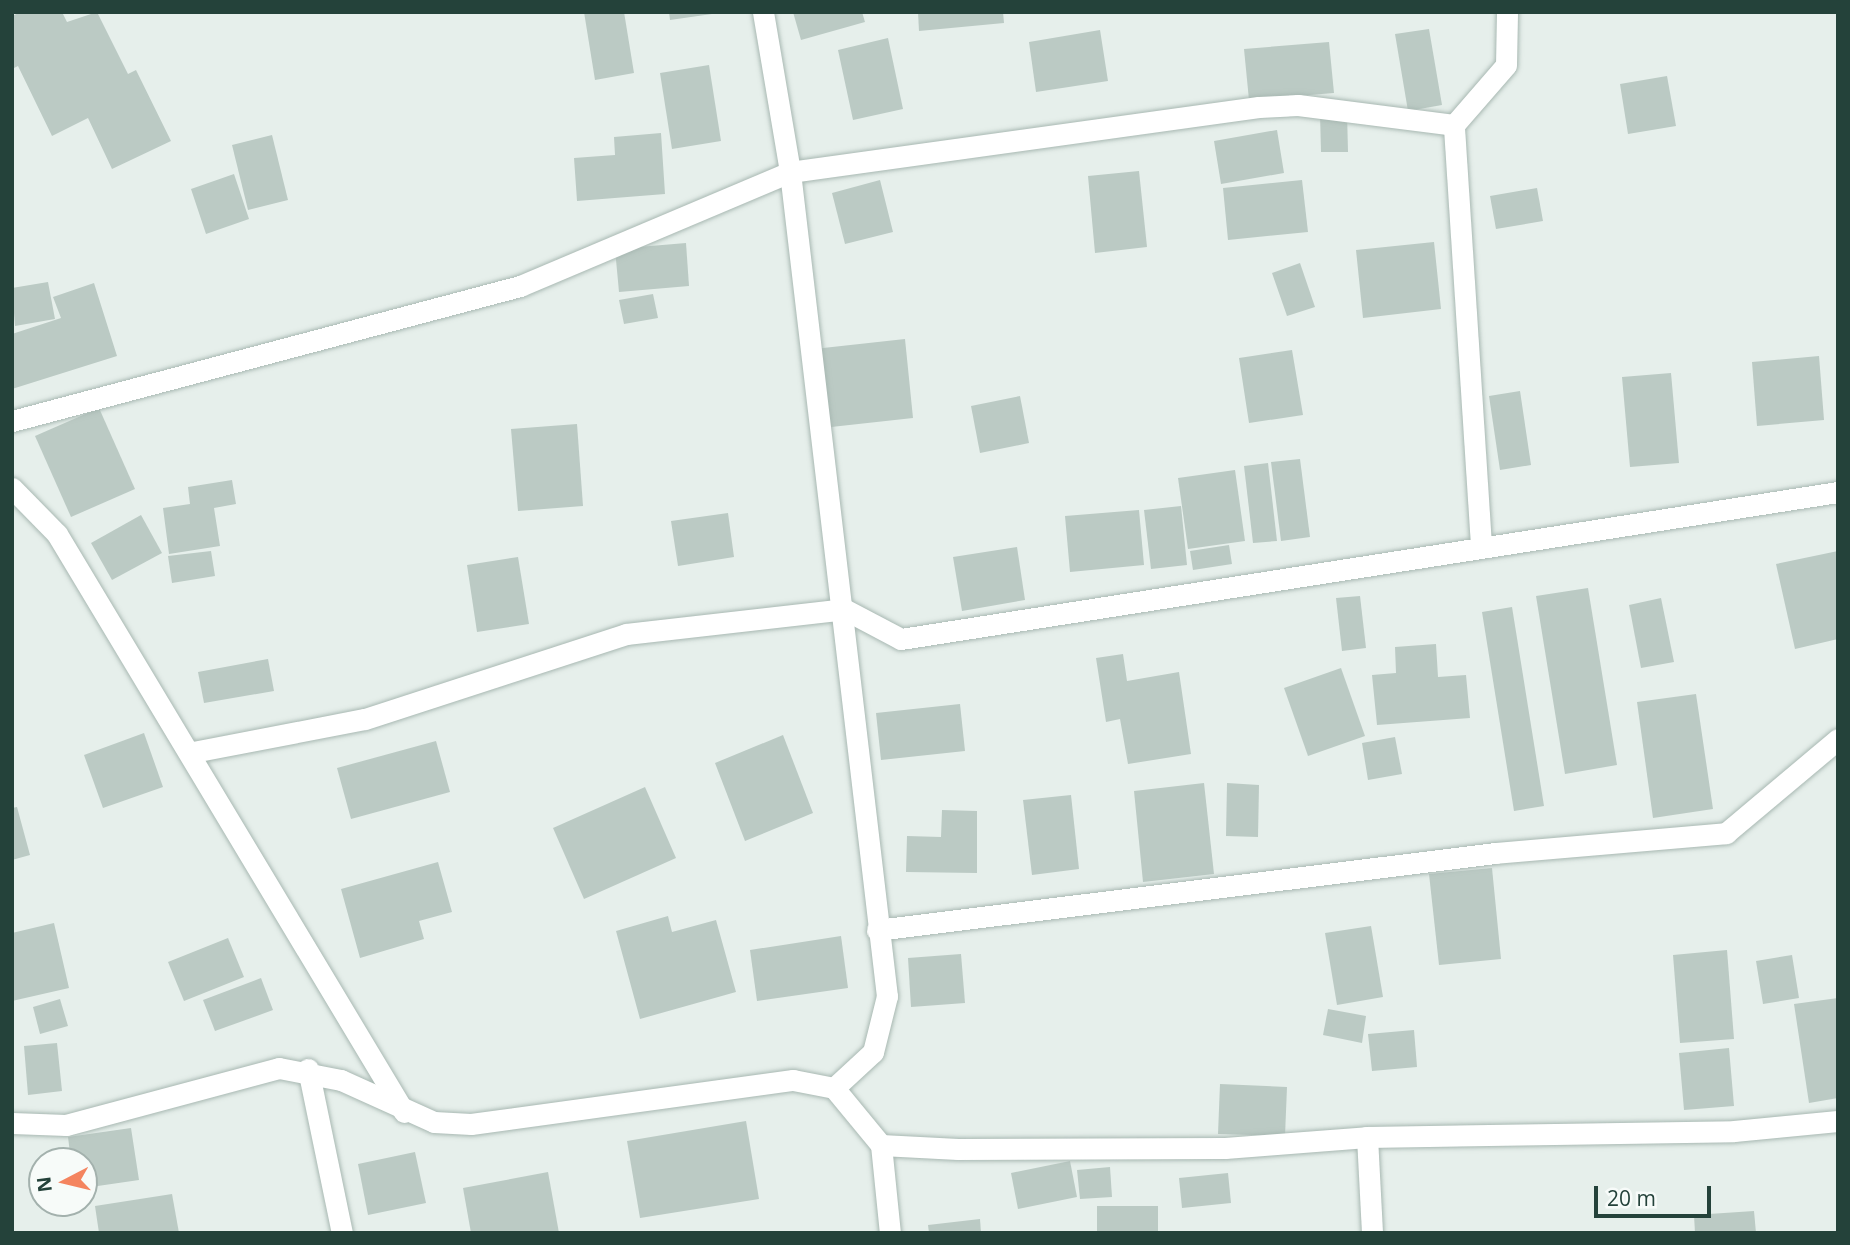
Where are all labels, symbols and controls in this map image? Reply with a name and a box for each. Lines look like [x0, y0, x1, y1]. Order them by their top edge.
north arrow [28, 1147, 98, 1217]
scale bar [1598, 1172, 1715, 1216]
text: N [30, 1175, 58, 1194]
text: 20 m [1607, 1184, 1656, 1212]

